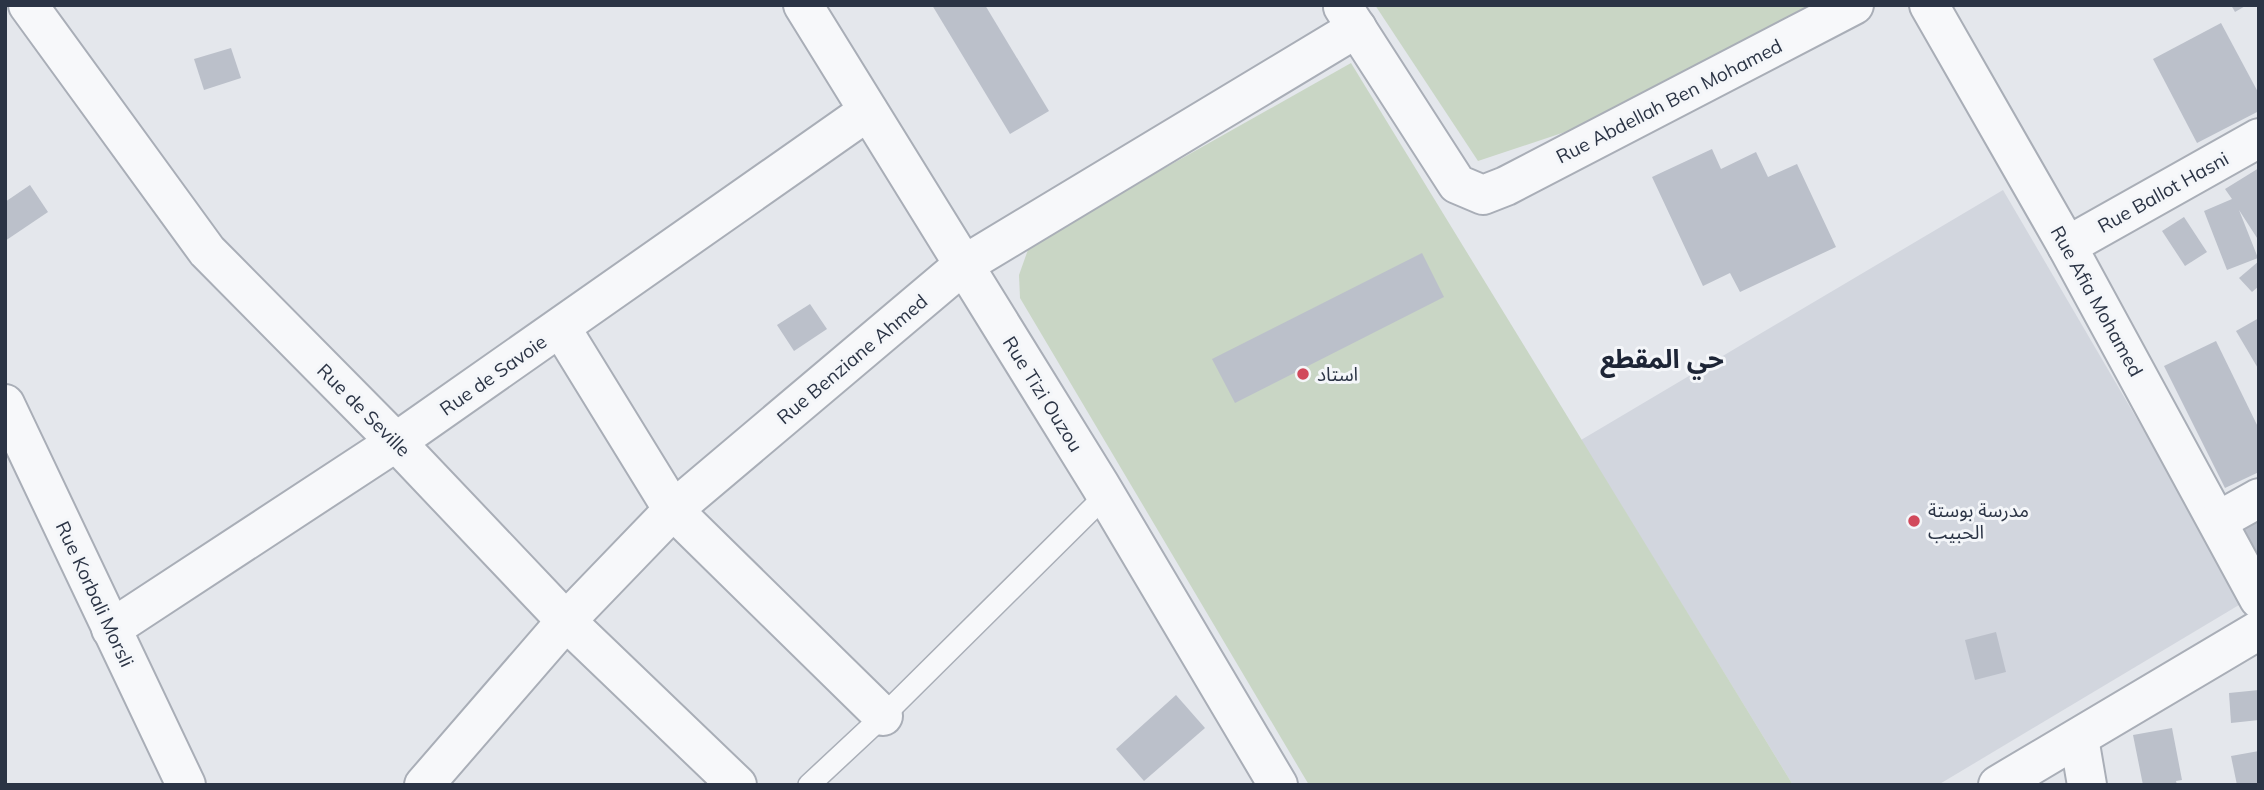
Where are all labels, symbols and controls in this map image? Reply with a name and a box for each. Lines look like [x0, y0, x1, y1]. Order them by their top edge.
street label: Rue Abdellah Ben Mohamed [1552, 33, 1786, 169]
street label: Rue Ballot Hasni [2093, 146, 2233, 238]
street label: Rue Afia Mohamed [2046, 221, 2148, 381]
street label: Rue Benziane Ahmed [772, 289, 932, 429]
street label: Rue de Savoie [435, 329, 551, 421]
street label: Rue Tizi Ouzou [998, 332, 1088, 456]
district label: حي المقطع [1600, 342, 1724, 380]
street label: Rue de Seville [312, 358, 416, 462]
place label: استاد [1317, 362, 1358, 386]
marker: استاد [1295, 366, 1311, 382]
place label: مدرسة بوستة الحبيب [1928, 498, 2029, 544]
marker: مدرسة بوستة الحبيب [1906, 513, 1922, 529]
street label: Rue Korbali Morsli [51, 517, 139, 671]

